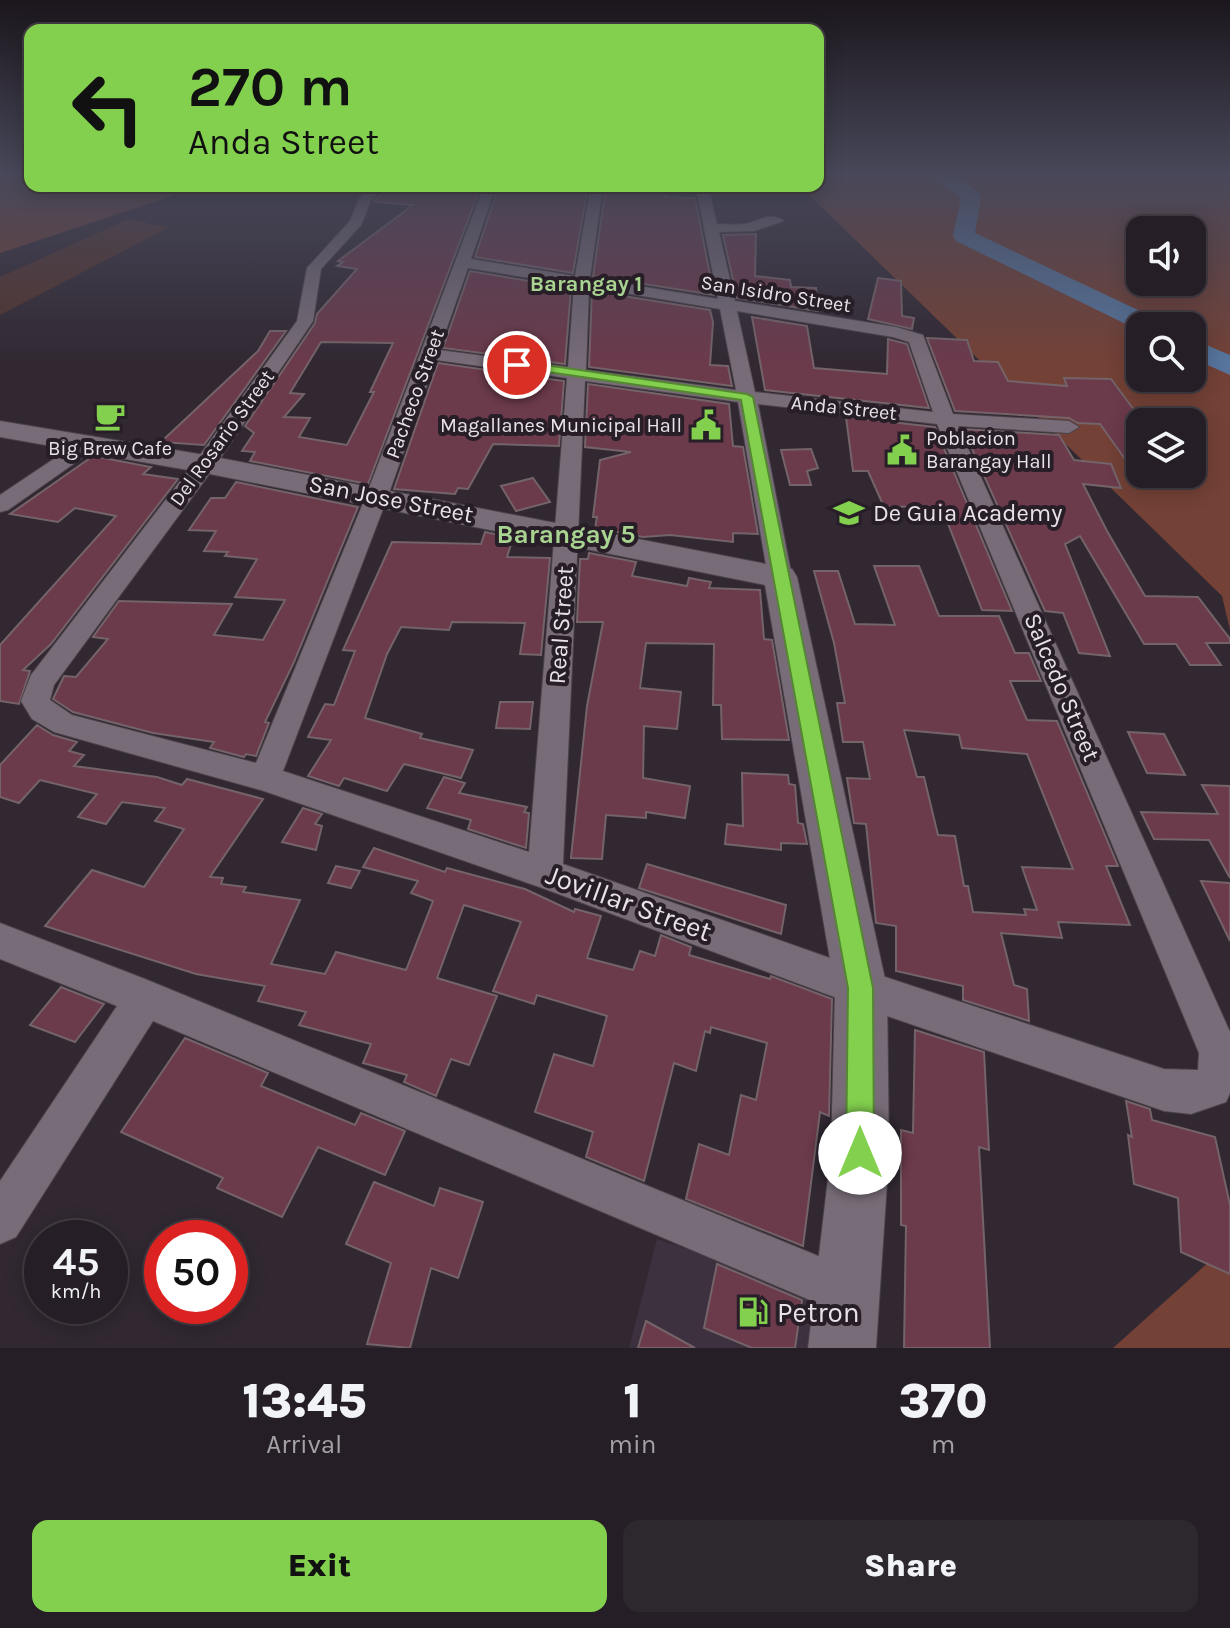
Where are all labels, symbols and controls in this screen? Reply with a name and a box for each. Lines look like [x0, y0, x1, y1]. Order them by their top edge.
text: 270 m [188, 54, 352, 119]
icon: left [56, 56, 160, 160]
text: Anda Street [188, 121, 379, 163]
map controls [1126, 216, 1206, 488]
button: sound [1126, 216, 1206, 296]
district label: Barangay 1 [530, 271, 642, 297]
street label: San Isidro Street [699, 271, 853, 317]
button: search [1126, 312, 1206, 392]
street label: Pacheco Street [381, 326, 449, 462]
pin [483, 331, 551, 399]
icon: arrive [495, 343, 539, 387]
street label: Del Rosario Street [165, 365, 279, 510]
street label: Anda Street [790, 391, 898, 425]
cafe icon: Big Brew Cafe [93, 399, 127, 433]
public building icon: Magallanes Municipal Hall [689, 408, 723, 442]
button: layers [1126, 408, 1206, 488]
place label: Magallanes Municipal Hall [440, 414, 682, 437]
place label: Poblacion Barangay Hall [926, 427, 1052, 473]
public building icon: Poblacion Barangay Hall [885, 433, 919, 467]
place label: Big Brew Cafe [48, 437, 172, 460]
street label: San Jose Street [306, 469, 476, 529]
school or university icon: De Guia Academy [832, 496, 866, 530]
place label: De Guia Academy [873, 499, 1062, 527]
district label: Barangay 5 [497, 519, 635, 550]
street label: Real Street [543, 565, 579, 685]
street label: Salcedo Street [1018, 609, 1106, 765]
street label: Jovillar Street [542, 858, 716, 948]
position arrow [818, 1111, 902, 1195]
speed limit sign: 50 [144, 1220, 248, 1324]
text: 45 [52, 1238, 100, 1285]
text: km/h [51, 1280, 101, 1303]
fuel station icon: Petron [736, 1295, 770, 1329]
place label: Petron [777, 1296, 860, 1329]
text: 13:45 [242, 1373, 366, 1429]
text: 1 [623, 1373, 642, 1429]
text: 370 [899, 1373, 988, 1429]
text: Arrival [266, 1429, 342, 1460]
text: min [609, 1429, 656, 1460]
text: m [931, 1429, 955, 1460]
button: Exit [32, 1520, 607, 1612]
button: Share [623, 1520, 1198, 1612]

